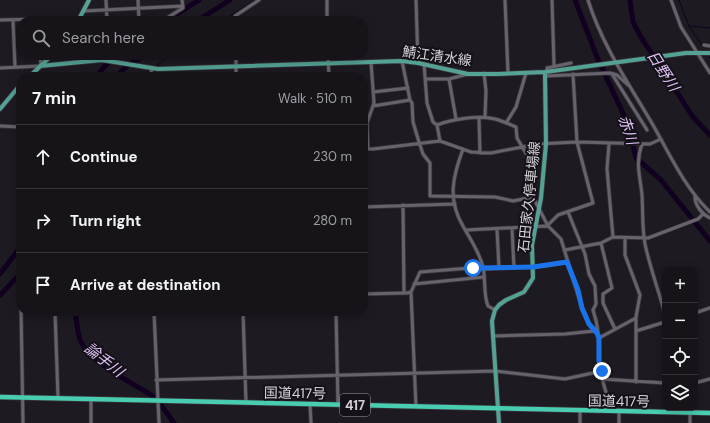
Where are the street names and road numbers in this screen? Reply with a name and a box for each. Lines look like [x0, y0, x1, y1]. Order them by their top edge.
street label: 鯖江清水線 [401, 42, 473, 70]
street label: 石田家久停車場線 [514, 140, 544, 254]
street label: 国道417号 [264, 383, 326, 403]
street label: 国道417号 [588, 391, 650, 411]
road number: 417 [340, 394, 370, 416]

